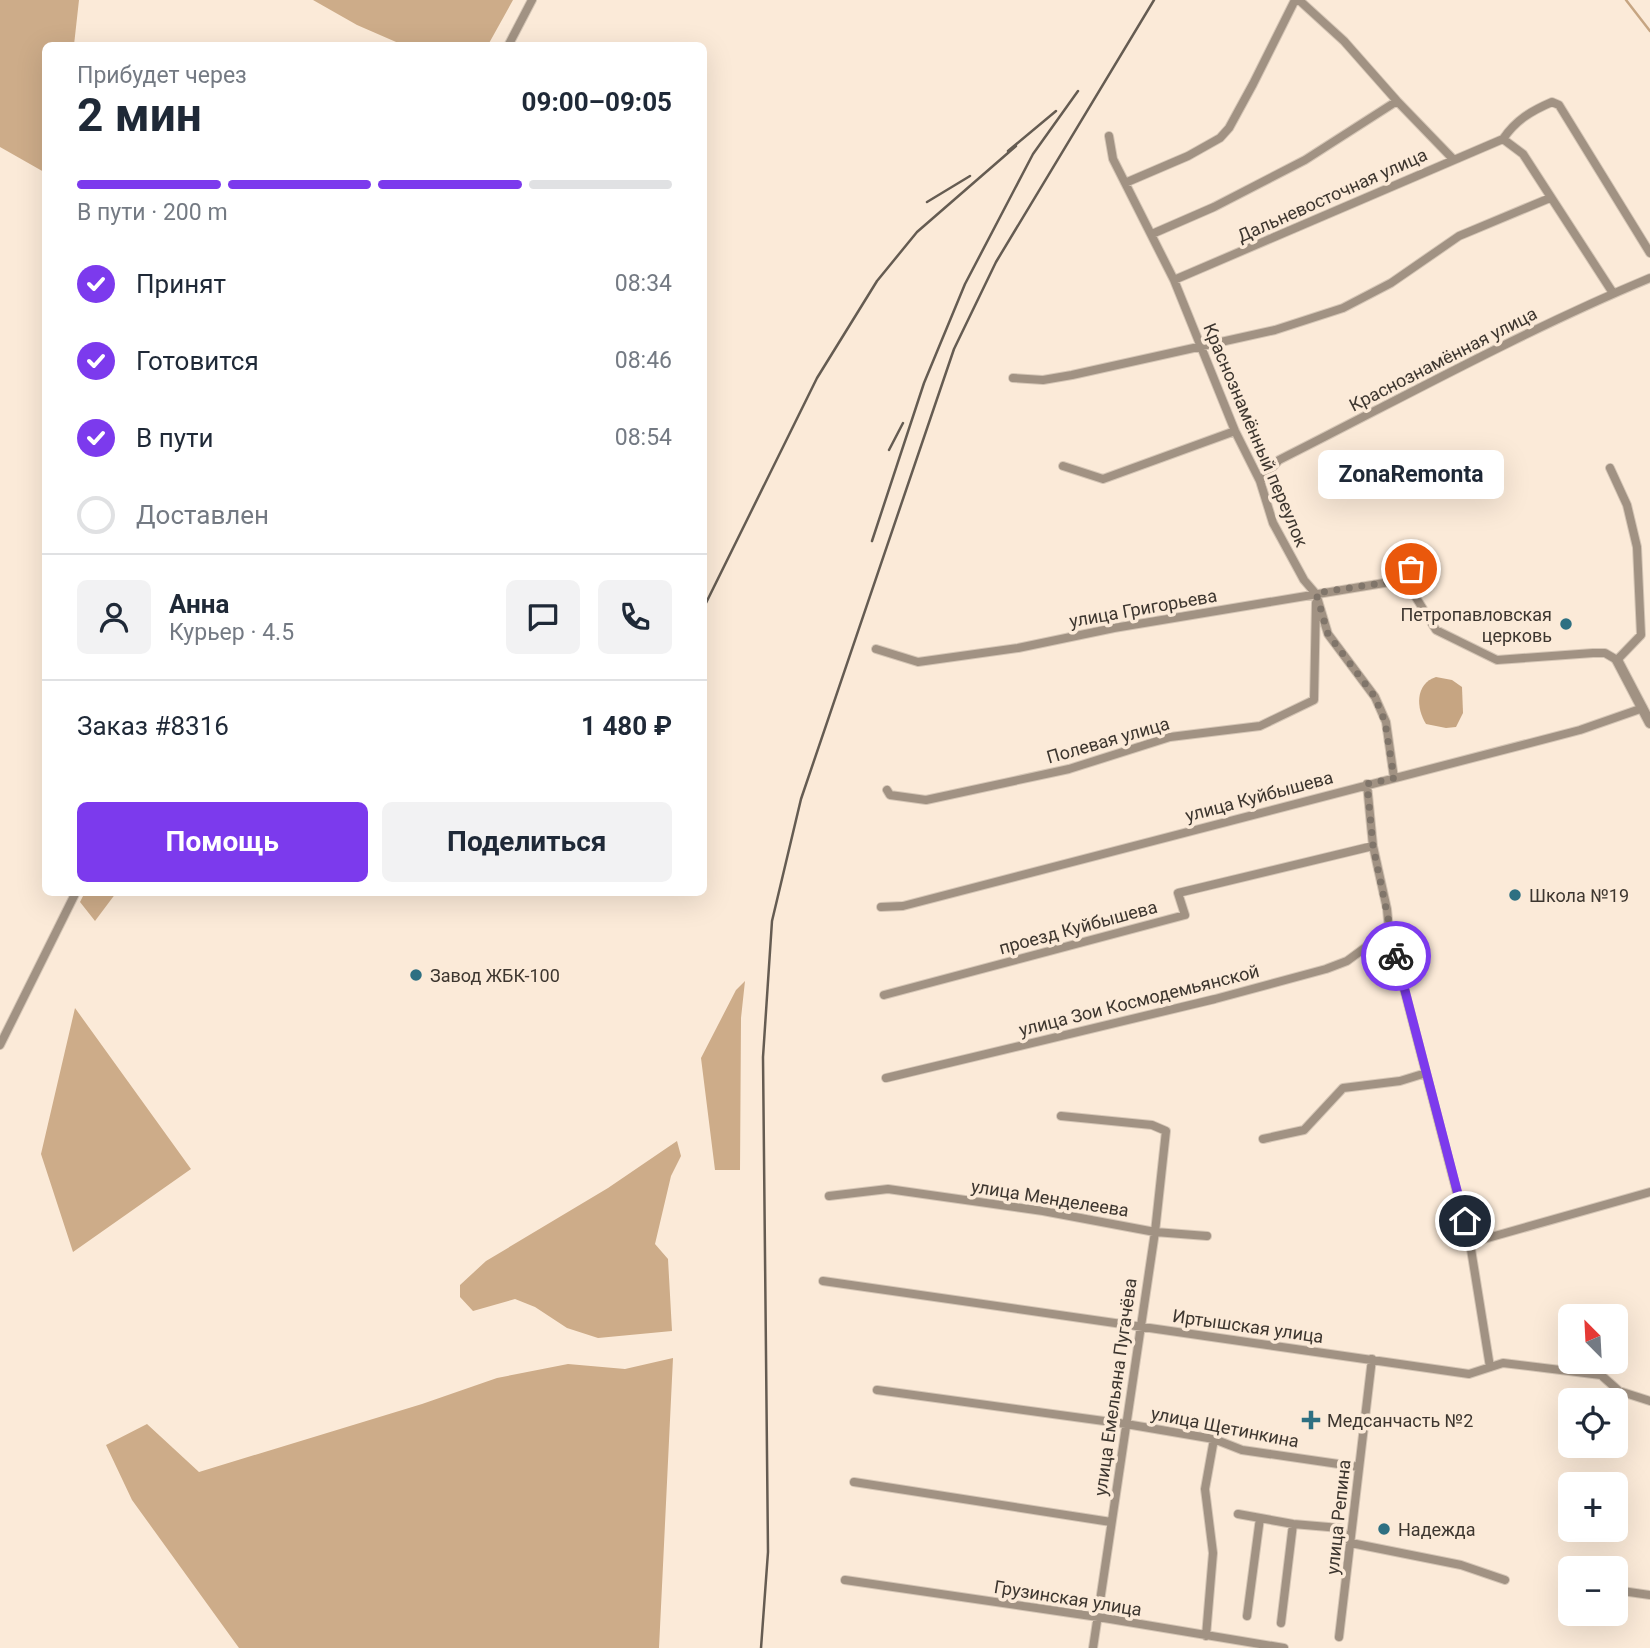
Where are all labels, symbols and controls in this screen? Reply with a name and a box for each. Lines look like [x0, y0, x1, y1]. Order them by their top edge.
text: Прибудет через [77, 62, 247, 89]
text: 09:00–09:05 [522, 87, 672, 117]
text: 2 мин [77, 88, 202, 142]
street label: Дальневосточная улица [1234, 144, 1430, 246]
text: В пути · 200 m [77, 199, 228, 226]
icon: check [77, 265, 115, 303]
text: Принят [136, 269, 226, 299]
text: 08:34 [615, 270, 672, 297]
street label: Краснознамённая улица [1346, 302, 1540, 416]
street label: Краснознамённый переулок [1199, 320, 1313, 550]
icon: check [77, 342, 115, 380]
text: Готовится [136, 346, 259, 376]
text: 08:46 [615, 347, 672, 374]
icon: check [77, 419, 115, 457]
text: В пути [136, 423, 213, 453]
text: 08:54 [615, 424, 672, 451]
callout: ZonaRemonta [1318, 450, 1504, 499]
text: ZonaRemonta [1339, 461, 1483, 488]
text: Доставлен [136, 500, 269, 530]
pin [1381, 539, 1441, 599]
icon: bag [1392, 550, 1430, 588]
button: person [77, 580, 151, 654]
button: chat [506, 580, 580, 654]
button: phone [598, 580, 672, 654]
street label: улица Григорьева [1067, 585, 1219, 631]
text: Анна [169, 589, 229, 619]
place label: Петропавловская церковь [1400, 604, 1552, 646]
marker: Петропавловская церковь [1558, 616, 1574, 632]
text: Курьер · 4.5 [169, 619, 294, 646]
text: Заказ #8316 [77, 711, 229, 741]
text: 1 480 ₽ [581, 711, 672, 741]
street label: Полевая улица [1044, 712, 1172, 768]
street label: улица Куйбышева [1183, 766, 1335, 826]
button: Помощь [77, 802, 368, 882]
button: Поделиться [382, 802, 672, 882]
place label: Школа №19 [1529, 885, 1629, 906]
marker: Школа №19 [1507, 887, 1523, 903]
street label: проезд Куйбышева [997, 896, 1159, 958]
courier [1361, 921, 1431, 991]
icon: bike [1377, 937, 1415, 975]
street label: улица Зои Космодемьянской [1017, 960, 1261, 1040]
place label: Завод ЖБК-100 [430, 965, 560, 986]
marker: Завод ЖБК-100 [408, 967, 424, 983]
street label: улица Менделеева [970, 1175, 1130, 1221]
pin [1435, 1191, 1495, 1251]
icon: home [1446, 1202, 1484, 1240]
street label: улица Емельяна Пугачёва [1089, 1277, 1141, 1497]
north arrow [1558, 1304, 1628, 1374]
map controls [1558, 1304, 1628, 1626]
street label: Иртышская улица [1171, 1305, 1325, 1347]
button: locate [1558, 1388, 1628, 1458]
street label: улица Щетинкина [1149, 1402, 1301, 1452]
marker: Медсанчасть №2 [1301, 1410, 1321, 1430]
place label: Медсанчасть №2 [1327, 1410, 1473, 1431]
street label: улица Репина [1322, 1458, 1354, 1576]
button: + [1558, 1472, 1628, 1542]
place label: Надежда [1398, 1519, 1475, 1540]
marker: Надежда [1376, 1521, 1392, 1537]
button: − [1558, 1556, 1628, 1626]
street label: Грузинская улица [993, 1576, 1143, 1620]

